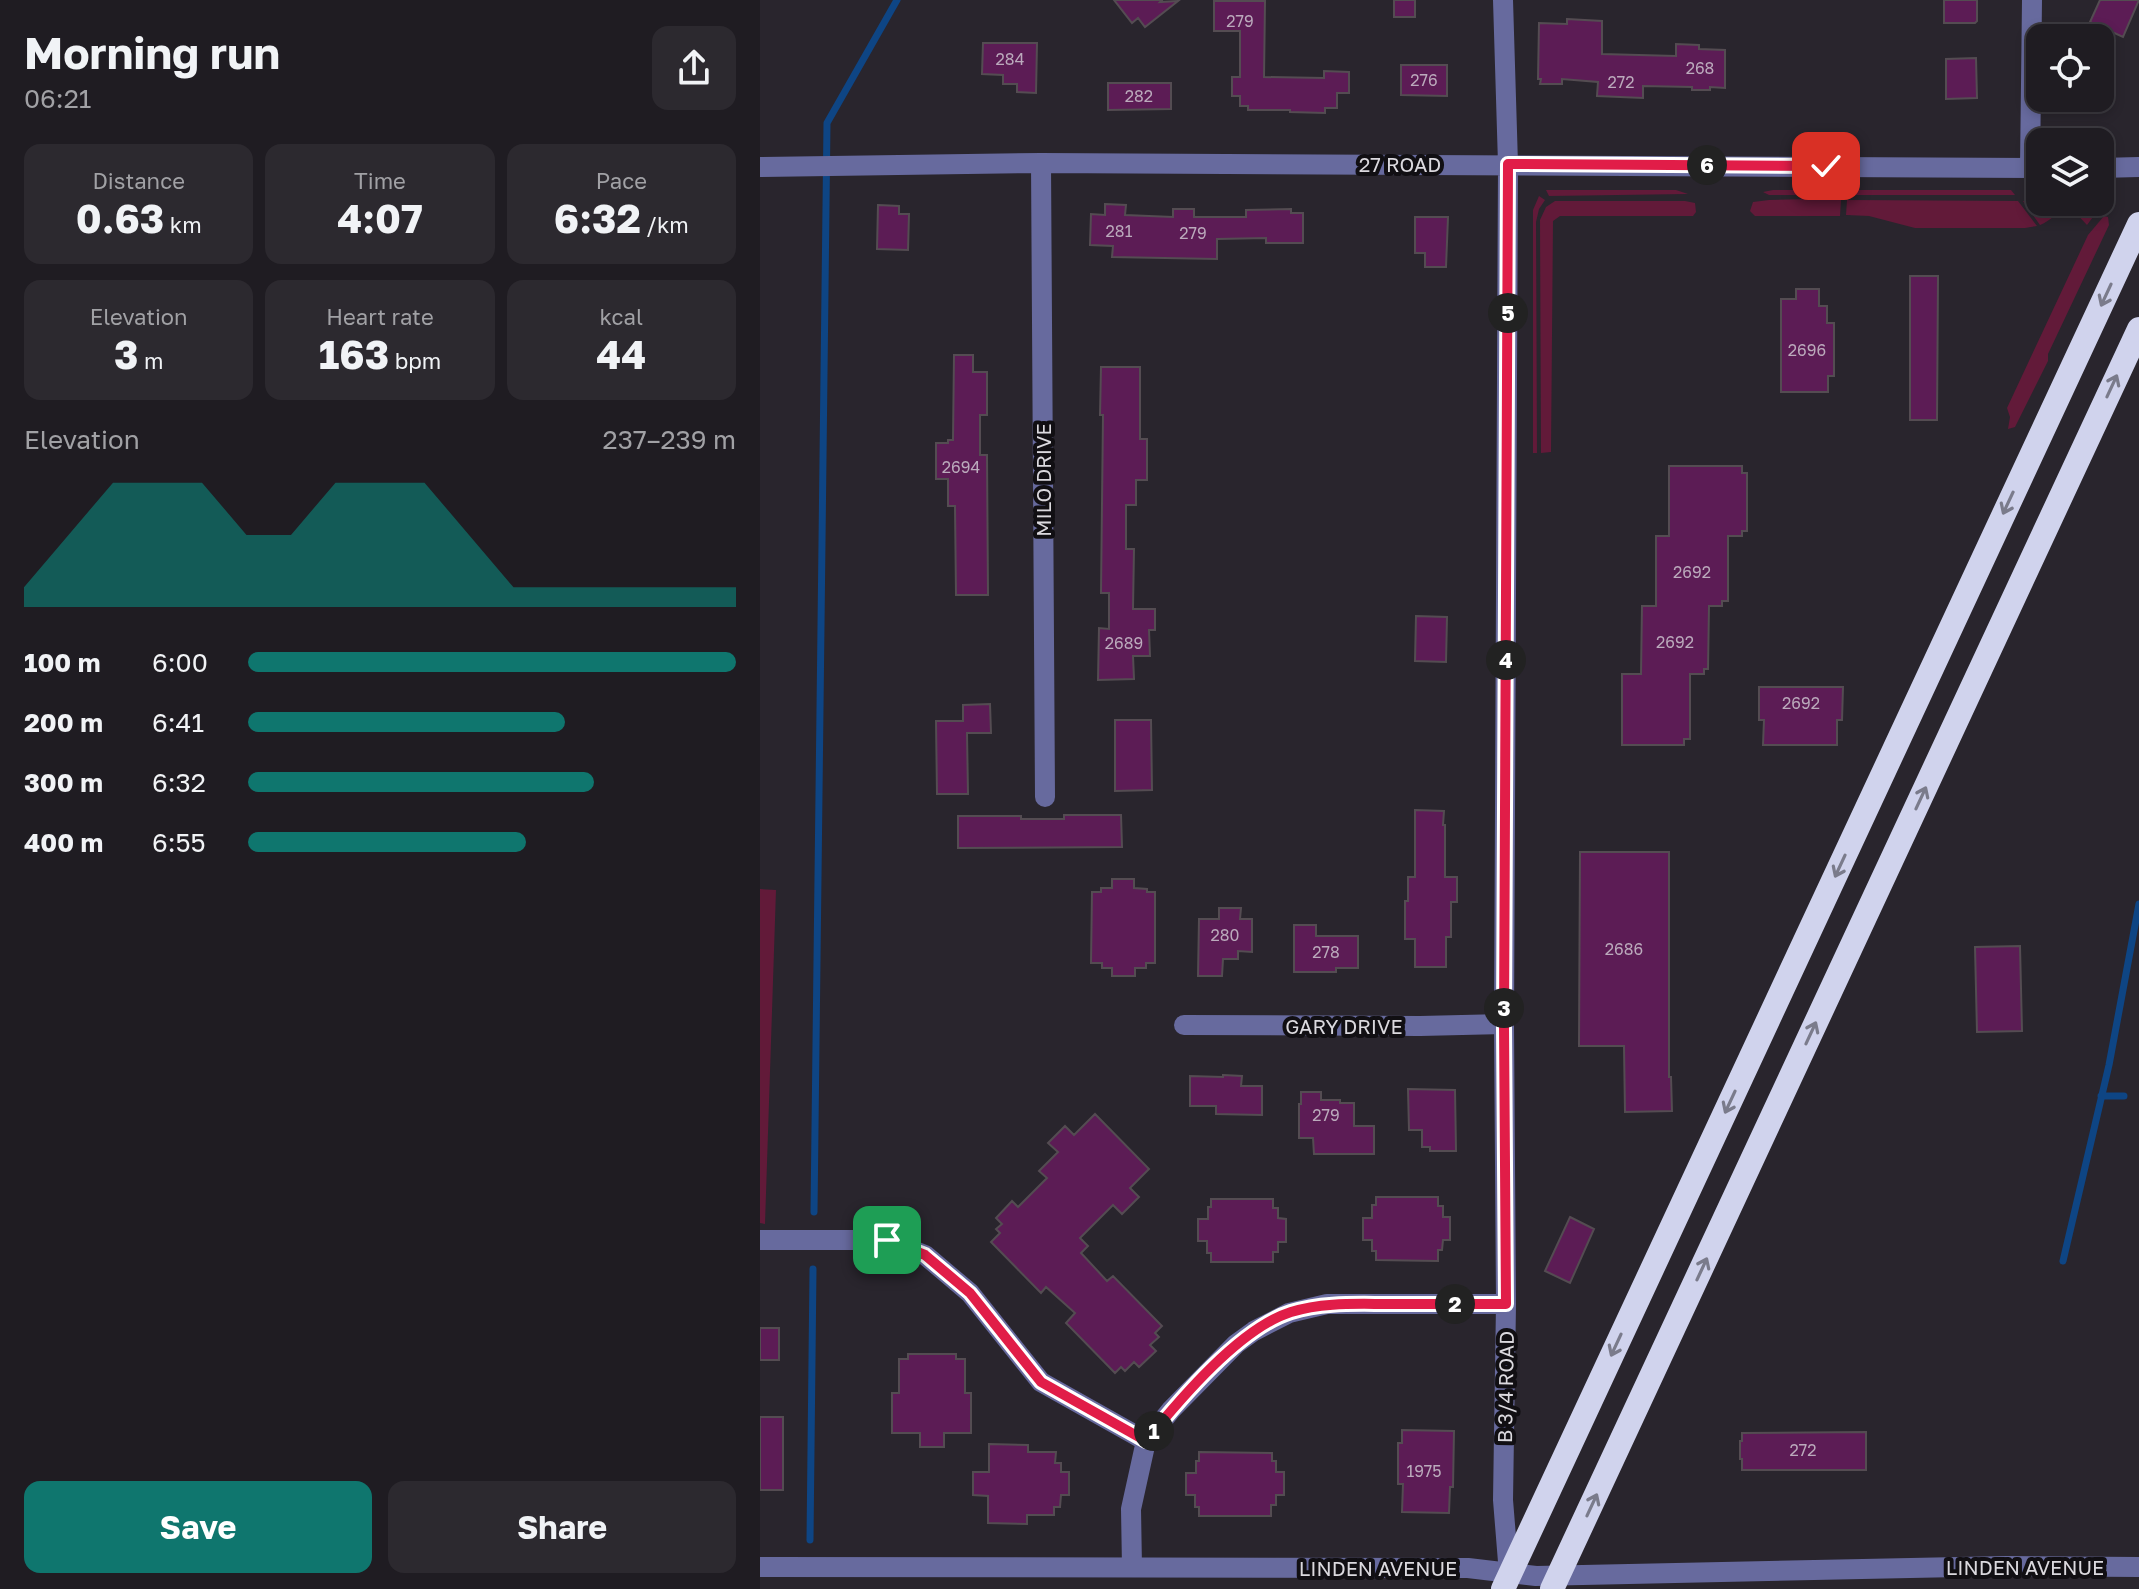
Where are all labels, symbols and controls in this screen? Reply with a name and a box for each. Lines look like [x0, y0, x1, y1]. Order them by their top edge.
house number: 279 [1226, 11, 1254, 31]
map controls [2026, 24, 2114, 216]
button: locate [2026, 24, 2114, 112]
text: Morning run [24, 26, 280, 79]
button: share [652, 26, 736, 110]
house number: 284 [996, 49, 1024, 69]
house number: 268 [1686, 58, 1714, 78]
house number: 276 [1410, 70, 1438, 90]
house number: 272 [1607, 72, 1635, 92]
text: 06:21 [24, 83, 91, 114]
house number: 282 [1125, 86, 1153, 106]
button: layers [2026, 128, 2114, 216]
pin [1792, 132, 1860, 200]
icon: check [1804, 144, 1848, 188]
pin: 6 [1687, 145, 1727, 185]
text: 6 [1700, 151, 1714, 178]
street label: 27 ROAD [1359, 152, 1441, 176]
text: Distance [92, 167, 185, 194]
text: Time [354, 167, 406, 194]
text: Pace [596, 167, 647, 194]
text: 0.63 [76, 194, 164, 242]
text: 4:07 [337, 194, 423, 242]
text: 6:32 [554, 194, 641, 242]
text: km [164, 211, 202, 238]
text: /km [641, 211, 689, 238]
house number: 281 [1106, 221, 1133, 241]
house number: 279 [1179, 223, 1207, 243]
one-way arrow [2098, 282, 2113, 306]
pin: 5 [1488, 293, 1528, 333]
text: 5 [1501, 299, 1515, 326]
text: Elevation [90, 303, 188, 330]
text: Heart rate [326, 303, 434, 330]
text: kcal [600, 303, 643, 330]
text: 3 [114, 330, 138, 378]
text: 163 [319, 330, 389, 378]
text: 44 [596, 330, 646, 378]
house number: 2696 [1788, 340, 1826, 360]
text: m [138, 347, 163, 374]
text: bpm [389, 347, 441, 374]
one-way arrow [2105, 374, 2120, 398]
street label: MILO DRIVE [1031, 423, 1055, 537]
text: Elevation [24, 424, 140, 455]
text: 237–239 m [603, 424, 736, 455]
house number: 2694 [942, 457, 980, 477]
one-way arrow [2000, 491, 2015, 515]
house number: 2692 [1673, 562, 1711, 582]
house number: 2692 [1656, 632, 1694, 652]
house number: 2689 [1105, 633, 1143, 653]
pin: 4 [1486, 640, 1526, 680]
text: 4 [1499, 646, 1513, 673]
text: 100 m [24, 647, 100, 678]
text: 6:00 [152, 647, 208, 678]
house number: 2692 [1782, 693, 1820, 713]
text: 200 m [24, 707, 103, 738]
text: 6:41 [152, 707, 204, 738]
text: 300 m [24, 767, 103, 798]
text: 6:32 [152, 767, 206, 798]
one-way arrow [1914, 786, 1929, 810]
text: 400 m [24, 827, 103, 858]
text: 6:55 [152, 827, 206, 858]
one-way arrow [1831, 853, 1846, 878]
house number: 280 [1211, 925, 1239, 945]
house number: 2686 [1605, 939, 1643, 959]
house number: 278 [1312, 942, 1340, 962]
pin: 3 [1484, 988, 1524, 1028]
text: 3 [1497, 994, 1511, 1021]
street label: GARY DRIVE [1285, 1014, 1403, 1038]
one-way arrow [1804, 1022, 1819, 1046]
one-way arrow [1722, 1089, 1737, 1113]
house number: 279 [1312, 1105, 1340, 1125]
pin [853, 1206, 921, 1274]
icon: arrive [865, 1218, 909, 1262]
one-way arrow [1695, 1257, 1710, 1282]
pin: 2 [1435, 1284, 1475, 1324]
text: 2 [1448, 1290, 1462, 1317]
street label: B 3/4 ROAD [1492, 1331, 1518, 1443]
one-way arrow [1608, 1332, 1623, 1357]
pin: 1 [1134, 1411, 1174, 1451]
text: 1 [1148, 1417, 1160, 1444]
house number: 272 [1789, 1440, 1817, 1460]
house number: 1975 [1406, 1461, 1442, 1481]
button: Save [24, 1481, 372, 1573]
button: Share [388, 1481, 736, 1573]
one-way arrow [1585, 1493, 1600, 1517]
street label: LINDEN AVENUE [1946, 1555, 2104, 1579]
street label: LINDEN AVENUE [1299, 1556, 1457, 1580]

